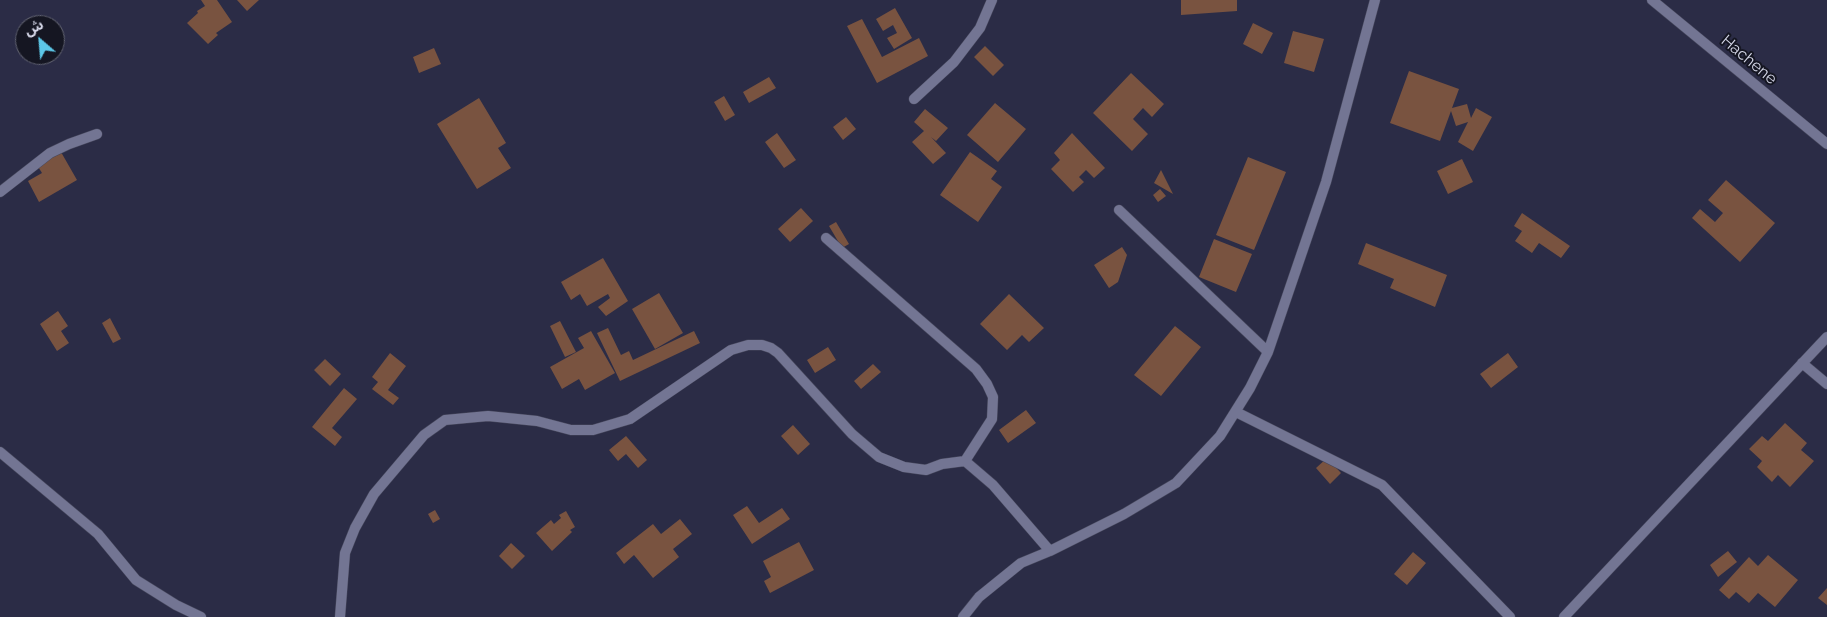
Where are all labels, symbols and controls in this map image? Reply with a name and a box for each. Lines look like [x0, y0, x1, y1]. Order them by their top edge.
north arrow [15, 15, 65, 65]
text: ش [21, 16, 46, 39]
street label: Hachene [1717, 31, 1781, 89]

